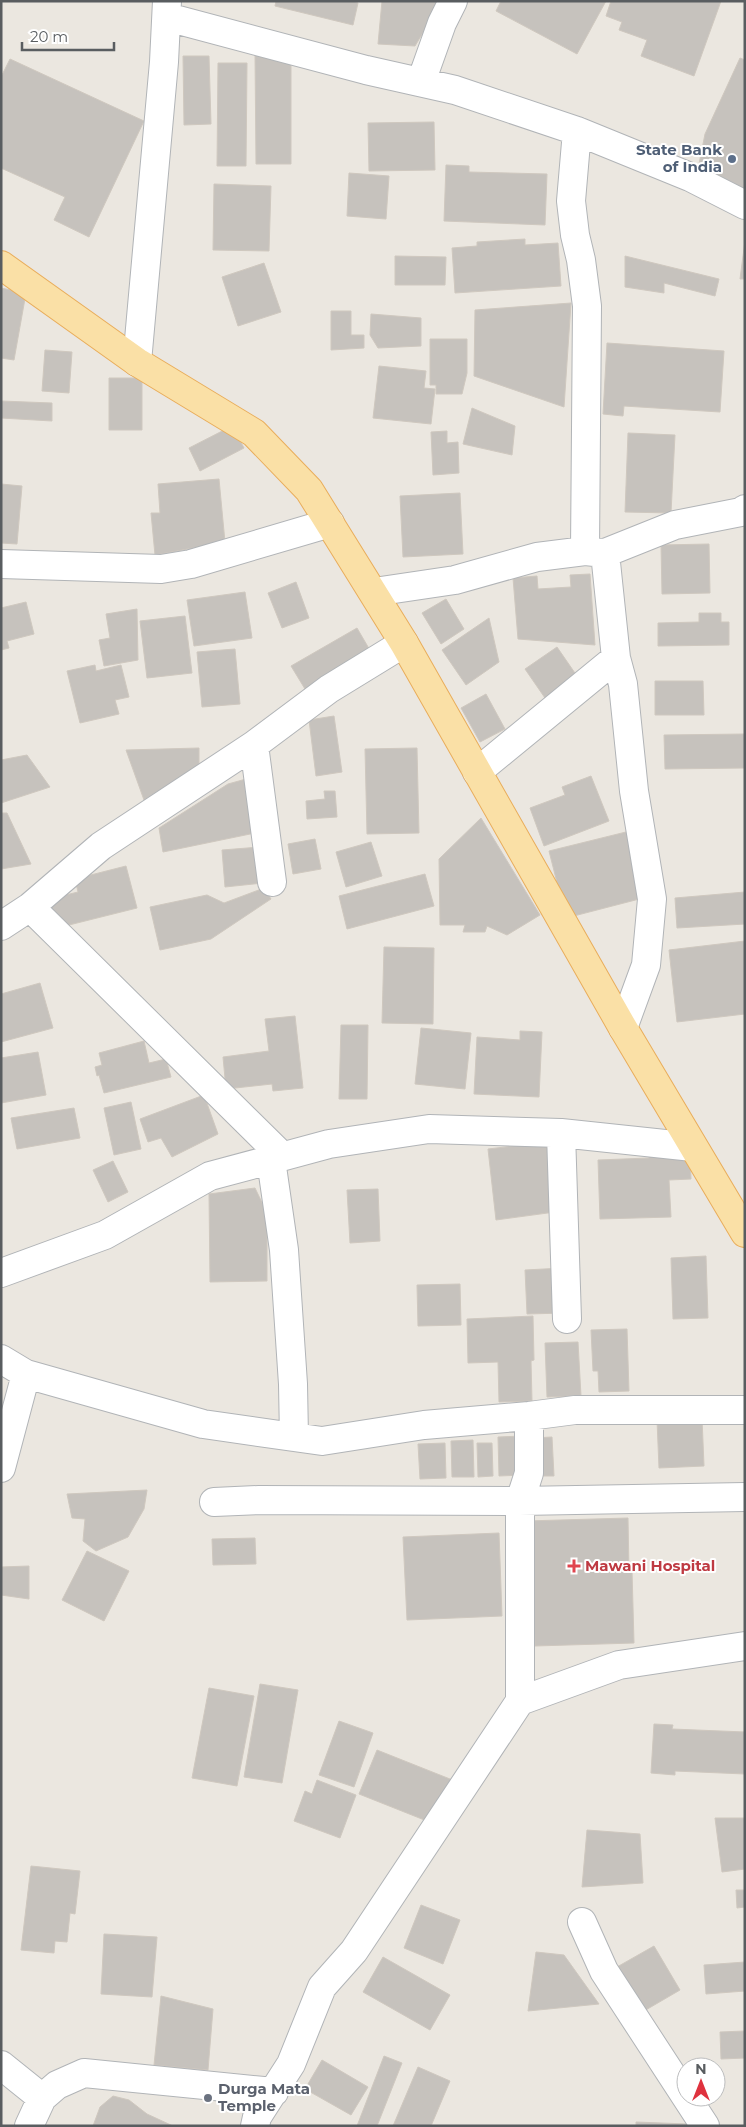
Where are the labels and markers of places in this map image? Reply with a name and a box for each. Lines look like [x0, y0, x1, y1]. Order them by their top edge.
place label: State Bank of India [636, 140, 722, 176]
marker: State Bank of India [726, 153, 738, 165]
place label: Mawani Hospital [585, 1556, 715, 1575]
marker: Mawani Hospital [567, 1559, 581, 1573]
place label: Durga Mata Temple [218, 2079, 310, 2115]
marker: Durga Mata Temple [202, 2092, 214, 2104]

